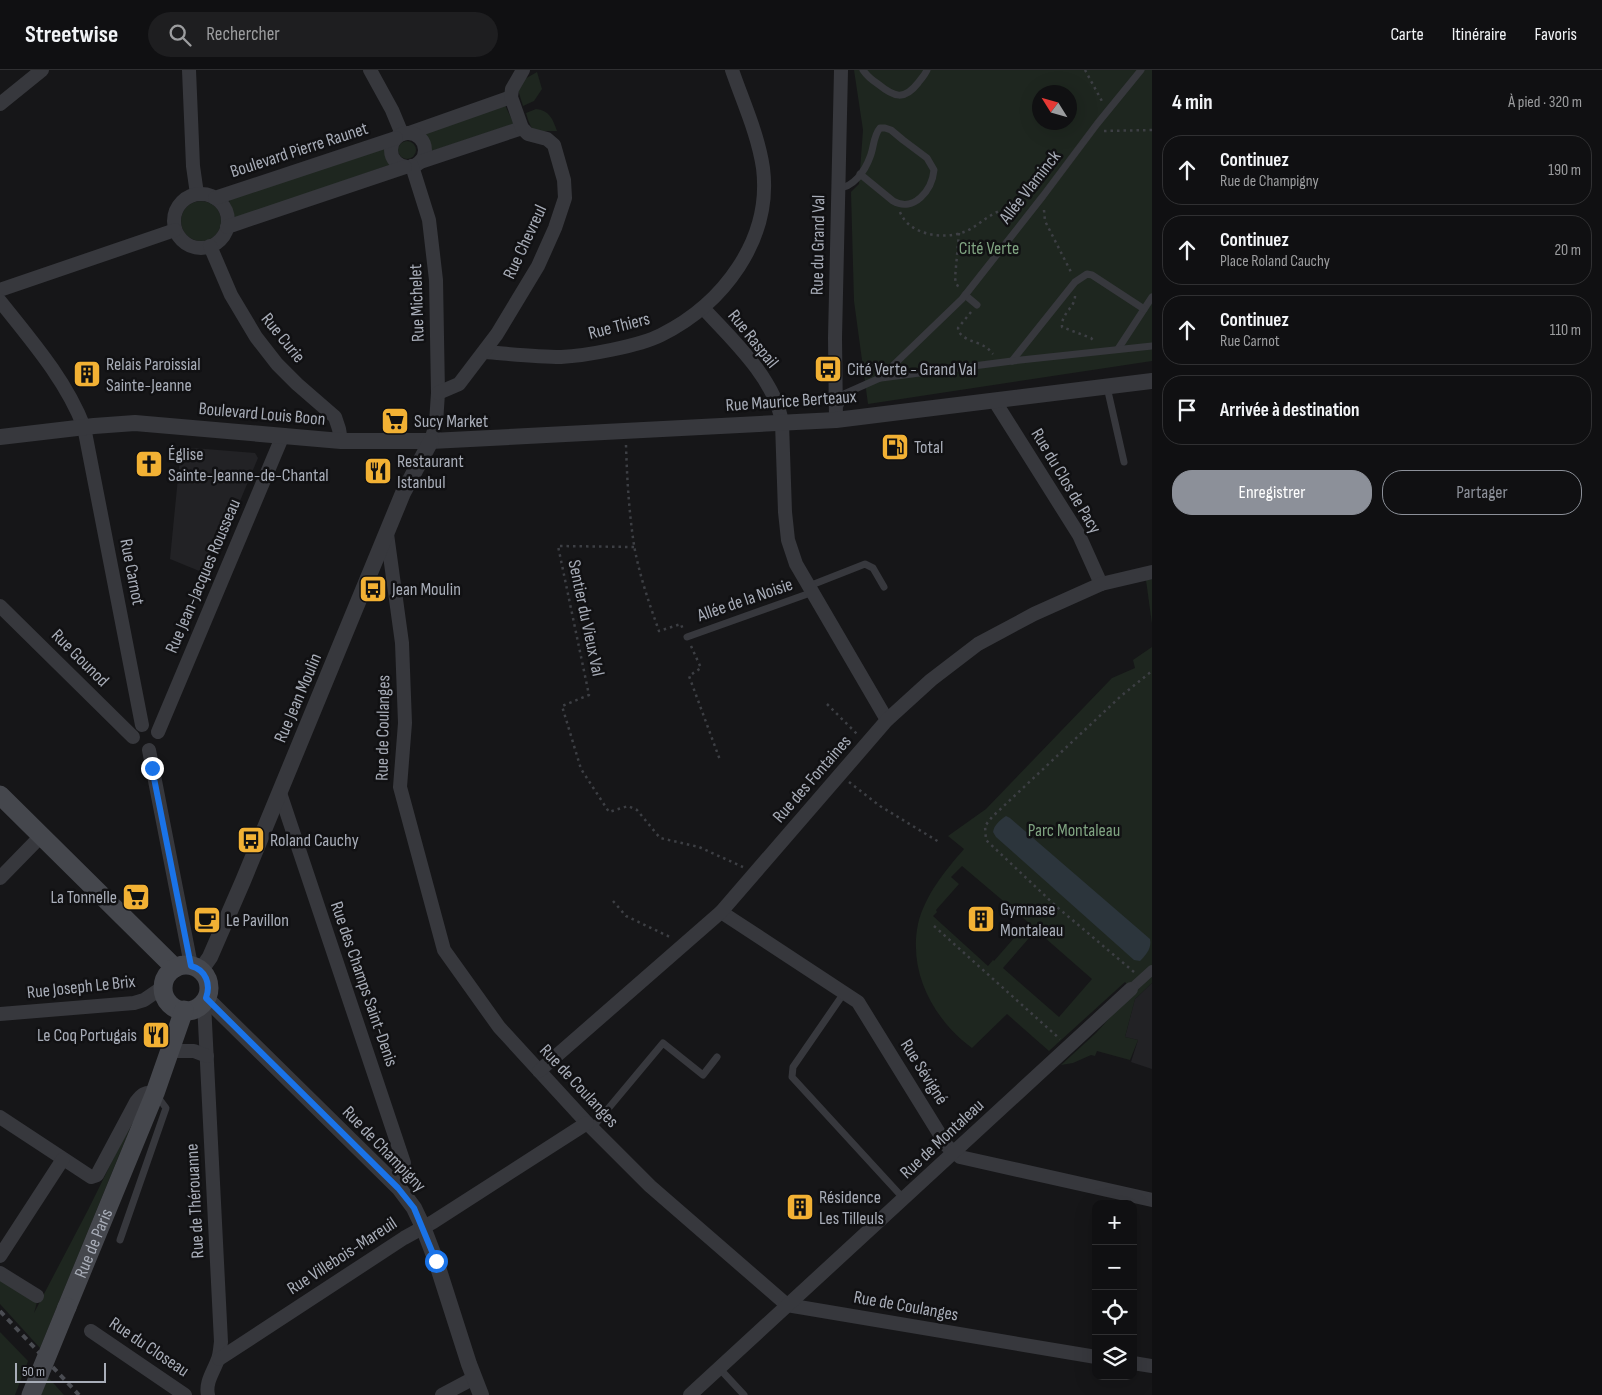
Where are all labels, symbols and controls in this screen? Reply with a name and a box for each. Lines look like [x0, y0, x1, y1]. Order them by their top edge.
search box [148, 12, 498, 57]
text: Streetwise [25, 20, 118, 49]
icon: search [166, 21, 194, 49]
text: Rechercher [206, 23, 280, 46]
text: Carte [1390, 24, 1424, 45]
text: Itinéraire [1452, 24, 1506, 45]
text: Favoris [1534, 24, 1577, 45]
north arrow [1032, 85, 1077, 130]
text: 4 min [1172, 90, 1213, 115]
text: À pied · 320 m [1508, 93, 1582, 112]
street label: Boulevard Pierre Raunet [227, 118, 371, 182]
street label: Allée Vlaminck [994, 146, 1065, 229]
text: Continuez [1220, 149, 1289, 172]
icon: ahead [1173, 156, 1201, 184]
text: 190 m [1548, 161, 1581, 180]
text: Rue de Champigny [1220, 172, 1319, 191]
street label: Rue du Grand Val [807, 195, 829, 295]
street label: Rue Chevreul [499, 202, 551, 282]
text: Continuez [1220, 229, 1289, 252]
icon: ahead [1173, 236, 1201, 264]
park label: Cité Verte [959, 238, 1019, 259]
text: 20 m [1554, 241, 1581, 260]
text: Place Roland Cauchy [1220, 252, 1330, 271]
street label: Rue Michelet [405, 263, 429, 342]
street label: Rue Raspail [723, 306, 783, 372]
street label: Rue Thiers [586, 308, 652, 344]
street label: Rue Curie [257, 309, 309, 367]
text: Continuez [1220, 309, 1289, 332]
icon: ahead [1173, 316, 1201, 344]
text: 110 m [1550, 321, 1581, 340]
text: Rue Carnot [1220, 332, 1280, 351]
place label: Relais Paroissial Sainte-Jeanne [106, 354, 201, 396]
bus stop icon: Cité Verte - Grand Val [813, 354, 843, 384]
building icon: Relais Paroissial Sainte-Jeanne [72, 359, 102, 389]
place label: Cité Verte - Grand Val [847, 359, 976, 380]
street label: Rue Maurice Berteaux [725, 386, 857, 416]
icon: arrive [1173, 396, 1201, 424]
street label: Boulevard Louis Boon [198, 398, 326, 430]
text: Arrivée à destination [1220, 399, 1360, 422]
supermarket icon: Sucy Market [380, 406, 410, 436]
place label: Sucy Market [414, 411, 489, 432]
street label: Rue du Clos de Pacy [1026, 425, 1106, 537]
fuel station icon: Total [880, 432, 910, 462]
place label: Total [914, 437, 943, 458]
place label: Église Sainte-Jeanne-de-Chantal [168, 444, 329, 486]
church icon: Église Sainte-Jeanne-de-Chantal [134, 449, 164, 479]
place label: Restaurant Istanbul [397, 451, 464, 493]
restaurant icon: Restaurant Istanbul [363, 456, 393, 486]
button: Enregistrer [1172, 470, 1372, 515]
button: Partager [1382, 470, 1582, 515]
street label: Rue Jean-Jacques Rousseau [161, 496, 245, 656]
street label: Rue Carnot [115, 537, 149, 607]
street label: Sentier du Vieux Val [563, 558, 609, 678]
bus stop icon: Jean Moulin [358, 574, 388, 604]
street label: Allée de la Noisie [693, 574, 796, 626]
place label: Jean Moulin [391, 579, 461, 600]
street label: Rue Gounod [47, 625, 113, 691]
street label: Rue Jean Moulin [270, 650, 326, 746]
street label: Rue de Coulanges [372, 675, 394, 781]
street label: Rue des Fontaines [768, 731, 856, 827]
route end [141, 757, 164, 780]
park label: Parc Montaleau [1028, 820, 1120, 841]
bus stop icon: Roland Cauchy [236, 825, 266, 855]
place label: Roland Cauchy [270, 830, 359, 851]
supermarket icon: La Tonnelle [121, 882, 151, 912]
place label: La Tonnelle [50, 887, 117, 908]
street label: Rue des Champs Saint-Denis [326, 899, 402, 1069]
place label: Gymnase Montaleau [1000, 899, 1063, 941]
building icon: Gymnase Montaleau [966, 904, 996, 934]
cafe icon: Le Pavillon [192, 905, 222, 935]
place label: Le Pavillon [226, 910, 289, 931]
street label: Rue Joseph Le Brix [26, 971, 136, 1003]
restaurant icon: Le Coq Portugais [141, 1020, 171, 1050]
place label: Le Coq Portugais [37, 1025, 137, 1046]
street label: Rue Sévigné [896, 1035, 952, 1109]
street label: Rue de Coulanges [535, 1040, 623, 1132]
street label: Rue de Montaleau [896, 1095, 988, 1183]
street label: Rue de Champigny [338, 1102, 430, 1196]
street label: Rue de Thérouanne [182, 1143, 208, 1259]
place label: Résidence Les Tilleuls [819, 1187, 884, 1229]
building icon: Résidence Les Tilleuls [785, 1192, 815, 1222]
map controls [1092, 1200, 1137, 1380]
button: + [1092, 1200, 1137, 1245]
street label: Rue de Paris [70, 1205, 117, 1281]
street label: Rue Villebois-Mareuil [283, 1213, 401, 1299]
button: − [1092, 1245, 1137, 1290]
route start [425, 1250, 448, 1273]
street label: Rue de Coulanges [852, 1286, 960, 1326]
button: locate [1092, 1290, 1137, 1335]
street label: Rue du Closeau [105, 1313, 193, 1381]
button: layers [1092, 1335, 1137, 1380]
scale bar [15, 1360, 106, 1383]
text: 50 m [22, 1363, 45, 1380]

